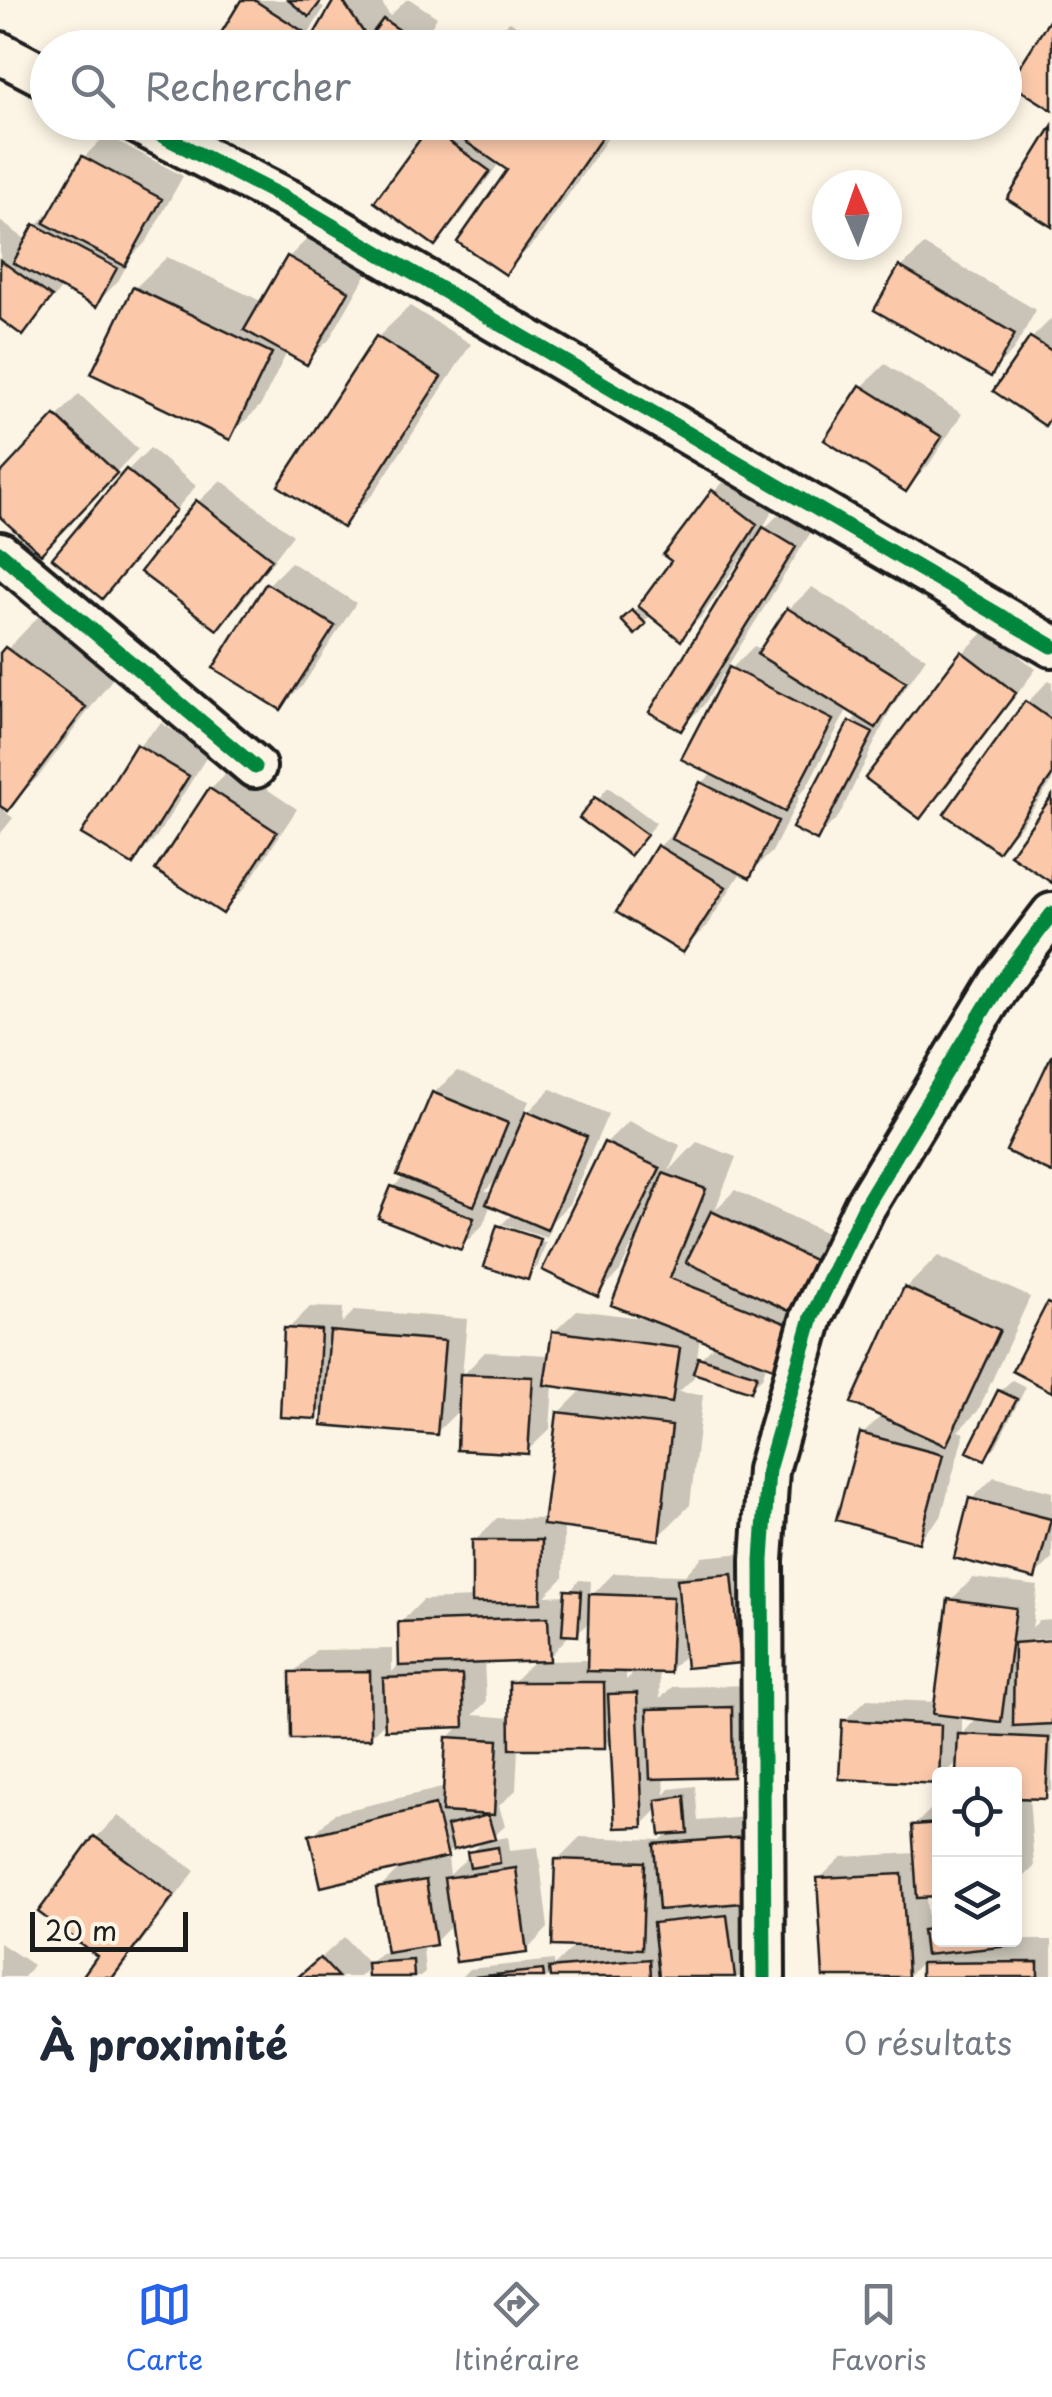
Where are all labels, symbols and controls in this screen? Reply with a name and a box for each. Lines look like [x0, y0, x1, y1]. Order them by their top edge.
search box [30, 30, 1022, 140]
text: Rechercher [145, 57, 351, 114]
icon: search [65, 58, 120, 113]
north arrow [812, 170, 902, 260]
map controls [932, 1767, 1022, 1947]
button: locate [932, 1767, 1022, 1857]
button: layers [932, 1857, 1022, 1947]
scale bar [30, 1907, 188, 1952]
text: 20 m [45, 1908, 117, 1951]
text: À proximité [40, 2011, 288, 2074]
text: 0 résultats [844, 2018, 1012, 2066]
tab: Carte [125, 2277, 203, 2380]
tab: Itinéraire [454, 2277, 580, 2380]
tab: Favoris [830, 2277, 927, 2380]

